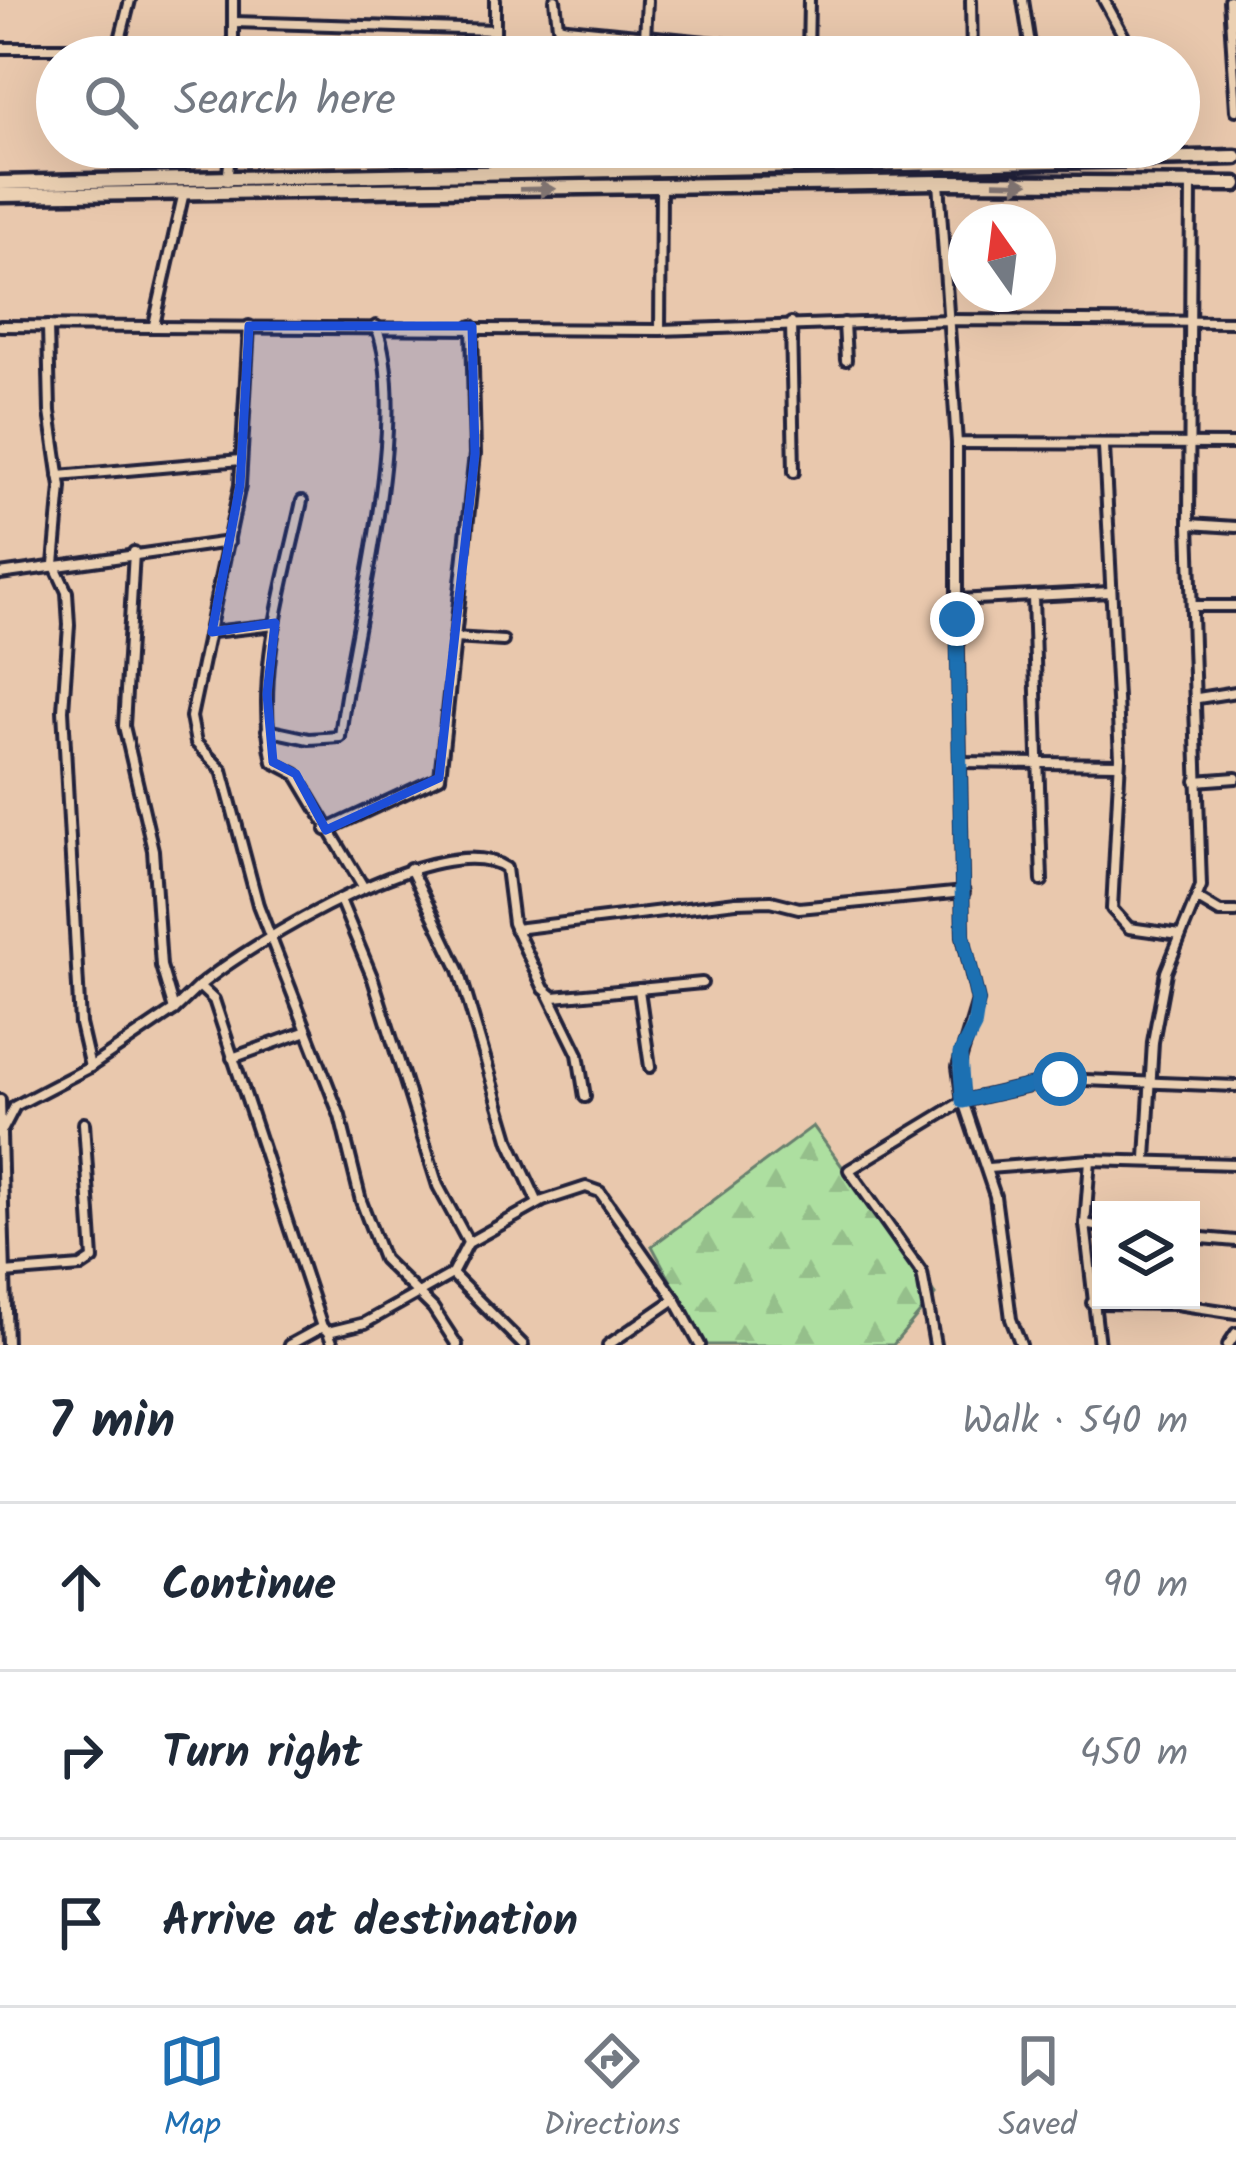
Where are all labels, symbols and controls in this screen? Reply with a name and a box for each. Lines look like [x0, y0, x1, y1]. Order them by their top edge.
search box [36, 36, 1200, 168]
text: Search here [174, 66, 396, 138]
icon: search [78, 69, 144, 135]
one-way arrow [993, 174, 1031, 193]
one-way arrow [519, 179, 557, 199]
north arrow [948, 204, 1056, 312]
route end [930, 592, 984, 646]
route start [1033, 1052, 1087, 1106]
map controls [1092, 1201, 1200, 1309]
button: layers [1092, 1201, 1200, 1309]
text: 7 min [48, 1383, 175, 1464]
text: Walk · 540 m [962, 1392, 1188, 1454]
text: Continue [162, 1551, 336, 1623]
icon: ahead [48, 1554, 114, 1620]
text: 90 m [1103, 1556, 1188, 1618]
text: Turn right [162, 1719, 362, 1791]
icon: right [48, 1722, 114, 1788]
text: 450 m [1079, 1724, 1188, 1786]
text: Arrive at destination [162, 1887, 578, 1959]
icon: arrive [48, 1890, 114, 1956]
tab: Map [159, 2028, 225, 2153]
tab: Directions [543, 2028, 680, 2153]
tab: Saved [999, 2028, 1077, 2153]

